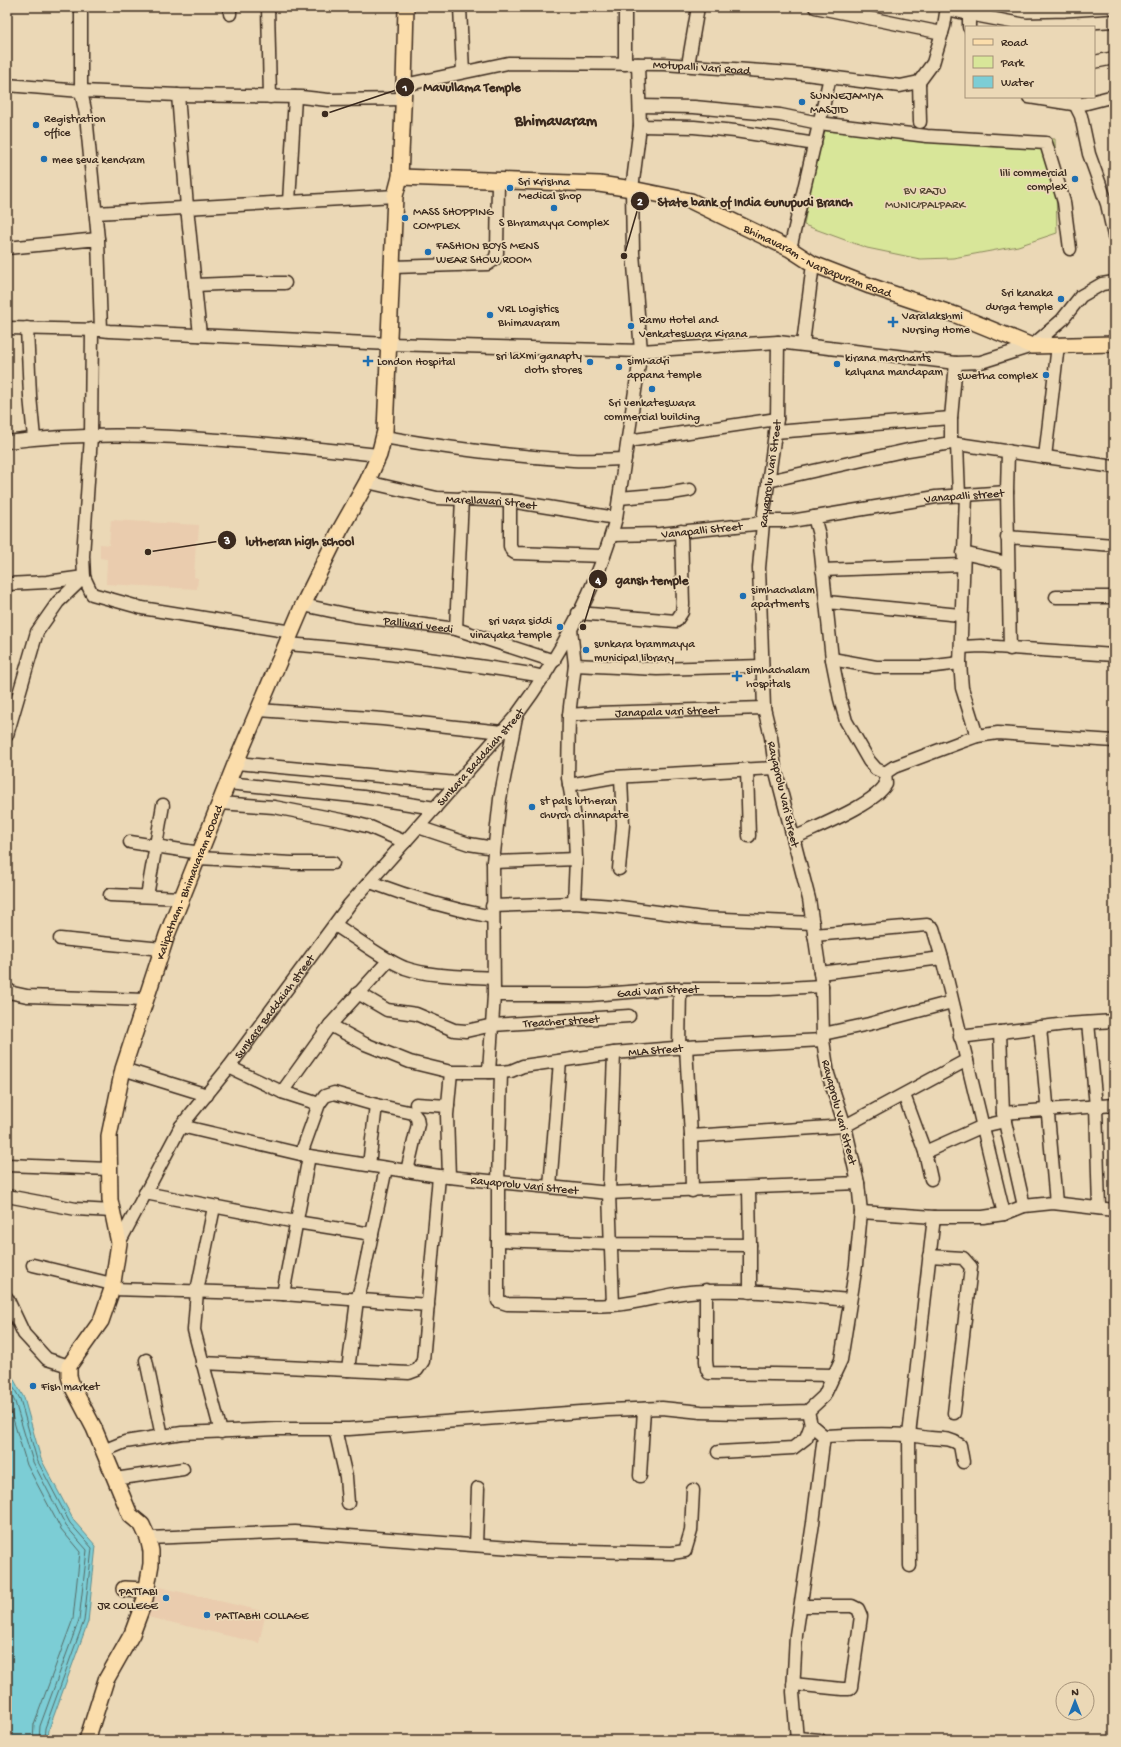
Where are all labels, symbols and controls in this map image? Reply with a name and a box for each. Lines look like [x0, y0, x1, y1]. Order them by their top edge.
legend [965, 26, 1095, 98]
text: Road [1001, 37, 1028, 51]
text: Park [1000, 57, 1026, 71]
street label: Motupalli Vari Road [653, 59, 752, 79]
callout: Mavullama Temple [395, 74, 529, 99]
text: Water [1001, 77, 1035, 91]
text: Mavullama Temple [423, 81, 522, 97]
text: 1 [402, 82, 408, 96]
place label: SUNNEJAMIYA MASJID [810, 90, 884, 118]
marker: SUNNEJAMIYA MASJID [797, 97, 807, 107]
place label: Registration office [44, 113, 106, 141]
district label: Bhimavaram [514, 113, 598, 132]
marker: Registration office [31, 120, 41, 130]
marker: mee seva kendram [39, 154, 49, 164]
place label: mee seva kendram [52, 154, 145, 168]
place label: lili commercial complex [1000, 167, 1068, 195]
marker: lili commercial complex [1070, 174, 1080, 184]
place label: Sri Krishna Medical shop [518, 176, 581, 204]
marker: Sri Krishna Medical shop [505, 183, 515, 193]
park label: BV RAJU MUNICIPALPARK [885, 185, 966, 213]
callout: State bank of India Gunupudi Branch [630, 189, 861, 214]
text: State bank of India Gunupudi Branch [657, 195, 853, 212]
text: 2 [637, 196, 643, 210]
marker: S Bhramayya Complex [549, 203, 559, 213]
place label: MASS SHOPPING COMPLEX [413, 206, 494, 234]
marker: MASS SHOPPING COMPLEX [400, 213, 410, 223]
place label: S Bhramayya Complex [499, 217, 610, 231]
street label: Bhimavaram - Narsapuram Road [740, 222, 894, 302]
place label: FASHION BOYS MENS WEAR SHOW ROOM [435, 240, 539, 268]
marker: FASHION BOYS MENS WEAR SHOW ROOM [423, 247, 433, 257]
place label: Sri kanaka durga temple [985, 287, 1054, 315]
marker: Sri kanaka durga temple [1056, 294, 1066, 304]
place label: VRL Logistics Bhimavaram [497, 303, 560, 331]
marker: VRL Logistics Bhimavaram [485, 310, 495, 320]
place label: Varalakshmi Nursing Home [901, 310, 971, 338]
place label: Ramu Hotel and Venkateswara Kirana [638, 314, 748, 342]
marker: Varalakshmi Nursing Home [887, 316, 899, 328]
marker: Ramu Hotel and Venkateswara Kirana [626, 321, 636, 331]
place label: sri laxmi ganapty cloth stores [496, 350, 583, 378]
place label: kirana marchants kalyana mandapam [845, 352, 944, 380]
marker: London Hospital [362, 355, 374, 367]
place label: simhadri appana temple [627, 355, 703, 383]
place label: London Hospital [377, 356, 456, 370]
marker: sri laxmi ganapty cloth stores [585, 357, 595, 367]
marker: kirana marchants kalyana mandapam [832, 359, 842, 369]
marker: simhadri appana temple [614, 362, 624, 372]
place label: swetha complex [957, 370, 1039, 384]
marker: swetha complex [1041, 370, 1051, 380]
marker: Sri venkateswara commercial building [647, 384, 657, 394]
place label: Sri venkateswara commercial building [604, 397, 700, 425]
street label: Rayaprolu Vari Street [758, 418, 786, 528]
street label: Vanapalli street [922, 487, 1006, 508]
street label: Marellavari Street [445, 493, 538, 514]
street label: Vanapalli Street [660, 520, 744, 543]
callout: lutheran high school [217, 527, 362, 552]
text: 3 [223, 535, 230, 549]
text: lutheran high school [245, 535, 355, 550]
callout: gansh temple [588, 567, 697, 592]
text: gansh temple [615, 574, 690, 590]
text: 4 [594, 575, 601, 589]
place label: simhachalam apartments [751, 584, 815, 612]
marker: simhachalam apartments [738, 591, 748, 601]
street label: Pallivari veedi [381, 615, 454, 638]
place label: sri vara siddi vinayaka temple [470, 615, 553, 643]
marker: sri vara siddi vinayaka temple [555, 622, 565, 632]
place label: sunkara brammayya municipal library [594, 638, 695, 666]
marker: sunkara brammayya municipal library [581, 645, 591, 655]
place label: simhachalam hospitals [746, 664, 810, 692]
marker: simhachalam hospitals [731, 670, 743, 682]
street label: Janapala vari Street [615, 704, 720, 721]
street label: Sunkara Baddaiah street [435, 705, 529, 810]
street label: Rayaprolu Vari Street [763, 740, 801, 850]
place label: st pals lutheran church chinnapate [540, 795, 629, 823]
marker: st pals lutheran church chinnapate [527, 802, 537, 812]
street label: Kalipatnam - Bhimavaram ROoad [154, 803, 227, 962]
street label: Sunkara Baddaiah street [233, 952, 319, 1062]
street label: Gadi Vari Street [617, 984, 700, 1002]
street label: Treacher street [522, 1013, 601, 1032]
street label: MLA Street [628, 1042, 684, 1061]
street label: Rayaprolu Vari Street [817, 1059, 859, 1168]
street label: Rayaprolu Vari Street [470, 1174, 580, 1199]
marker: Fish market [28, 1381, 38, 1391]
place label: Fish market [40, 1381, 100, 1395]
place label: PATTABI JR COLLEGE [97, 1586, 159, 1614]
marker: PATTABI JR COLLEGE [161, 1593, 171, 1603]
marker: PATTABHI COLLAGE [202, 1610, 212, 1620]
place label: PATTABHI COLLAGE [214, 1610, 309, 1624]
north arrow [1055, 1681, 1095, 1721]
text: N [1071, 1687, 1079, 1699]

